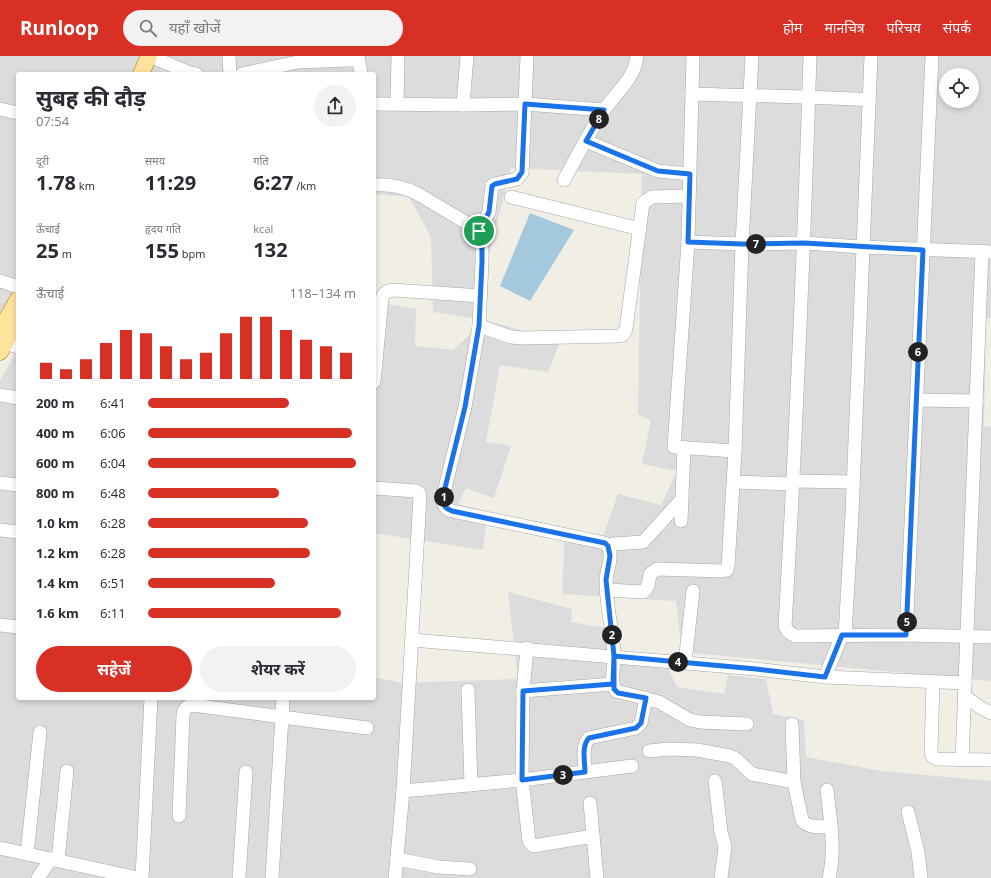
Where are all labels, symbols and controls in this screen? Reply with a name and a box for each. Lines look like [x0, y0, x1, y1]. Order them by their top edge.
search box [123, 10, 403, 46]
text: Runloop [20, 15, 99, 41]
icon: search [137, 17, 159, 39]
text: यहाँ खोजें [169, 17, 221, 37]
text: होम [783, 18, 802, 37]
text: मानचित्र [824, 18, 865, 37]
text: परिचय [887, 18, 921, 37]
text: संपर्क [943, 18, 971, 37]
map controls [939, 68, 979, 108]
button: locate [939, 68, 979, 108]
text: सुबह की दौड़ [36, 82, 146, 112]
button: share [314, 85, 356, 127]
pin: 8 [589, 109, 609, 129]
text: 8 [596, 111, 602, 126]
text: 07:54 [36, 112, 69, 130]
text: दूरी [36, 153, 49, 168]
text: समय [145, 153, 165, 168]
text: गति [253, 153, 269, 168]
text: 1.78 [36, 169, 76, 196]
text: 11:29 [145, 169, 196, 196]
text: 6:27 [253, 169, 293, 196]
text: km [76, 178, 95, 193]
text: /km [293, 178, 316, 193]
pin [462, 214, 496, 248]
icon: arrive [468, 220, 490, 242]
text: ऊँचाई [36, 221, 60, 236]
text: हृदय गति [145, 221, 181, 236]
text: kcal [253, 221, 273, 236]
pin: 7 [746, 234, 766, 254]
text: 132 [253, 236, 288, 263]
text: 7 [753, 236, 759, 251]
text: 25 [36, 237, 59, 264]
text: 155 [145, 237, 179, 264]
text: m [59, 246, 72, 261]
text: bpm [179, 246, 205, 261]
text: ऊँचाई [36, 284, 64, 302]
text: 118–134 m [289, 284, 356, 302]
pin: 6 [908, 342, 928, 362]
text: 6 [915, 344, 921, 359]
text: 200 m [36, 394, 74, 412]
text: 6:41 [100, 394, 126, 412]
text: 400 m [36, 424, 74, 442]
text: 6:06 [100, 424, 126, 442]
text: 600 m [36, 454, 74, 472]
text: 6:04 [100, 454, 126, 472]
text: 800 m [36, 484, 74, 502]
text: 6:48 [100, 484, 126, 502]
pin: 1 [434, 487, 454, 507]
text: 1 [441, 489, 447, 504]
text: 1.0 km [36, 514, 79, 532]
text: 6:28 [100, 514, 126, 532]
text: 1.2 km [36, 544, 79, 562]
text: 6:28 [100, 544, 126, 562]
text: 1.4 km [36, 574, 79, 592]
text: 6:51 [100, 574, 126, 592]
text: 1.6 km [36, 604, 79, 622]
text: 6:11 [100, 604, 126, 622]
pin: 5 [897, 612, 917, 632]
text: 5 [904, 614, 910, 629]
pin: 2 [602, 625, 622, 645]
text: 2 [609, 627, 615, 642]
button: सहेजें [36, 646, 192, 692]
button: शेयर करें [200, 646, 356, 692]
pin: 4 [668, 652, 688, 672]
text: 4 [675, 654, 681, 669]
pin: 3 [553, 765, 573, 785]
text: 3 [560, 767, 566, 782]

